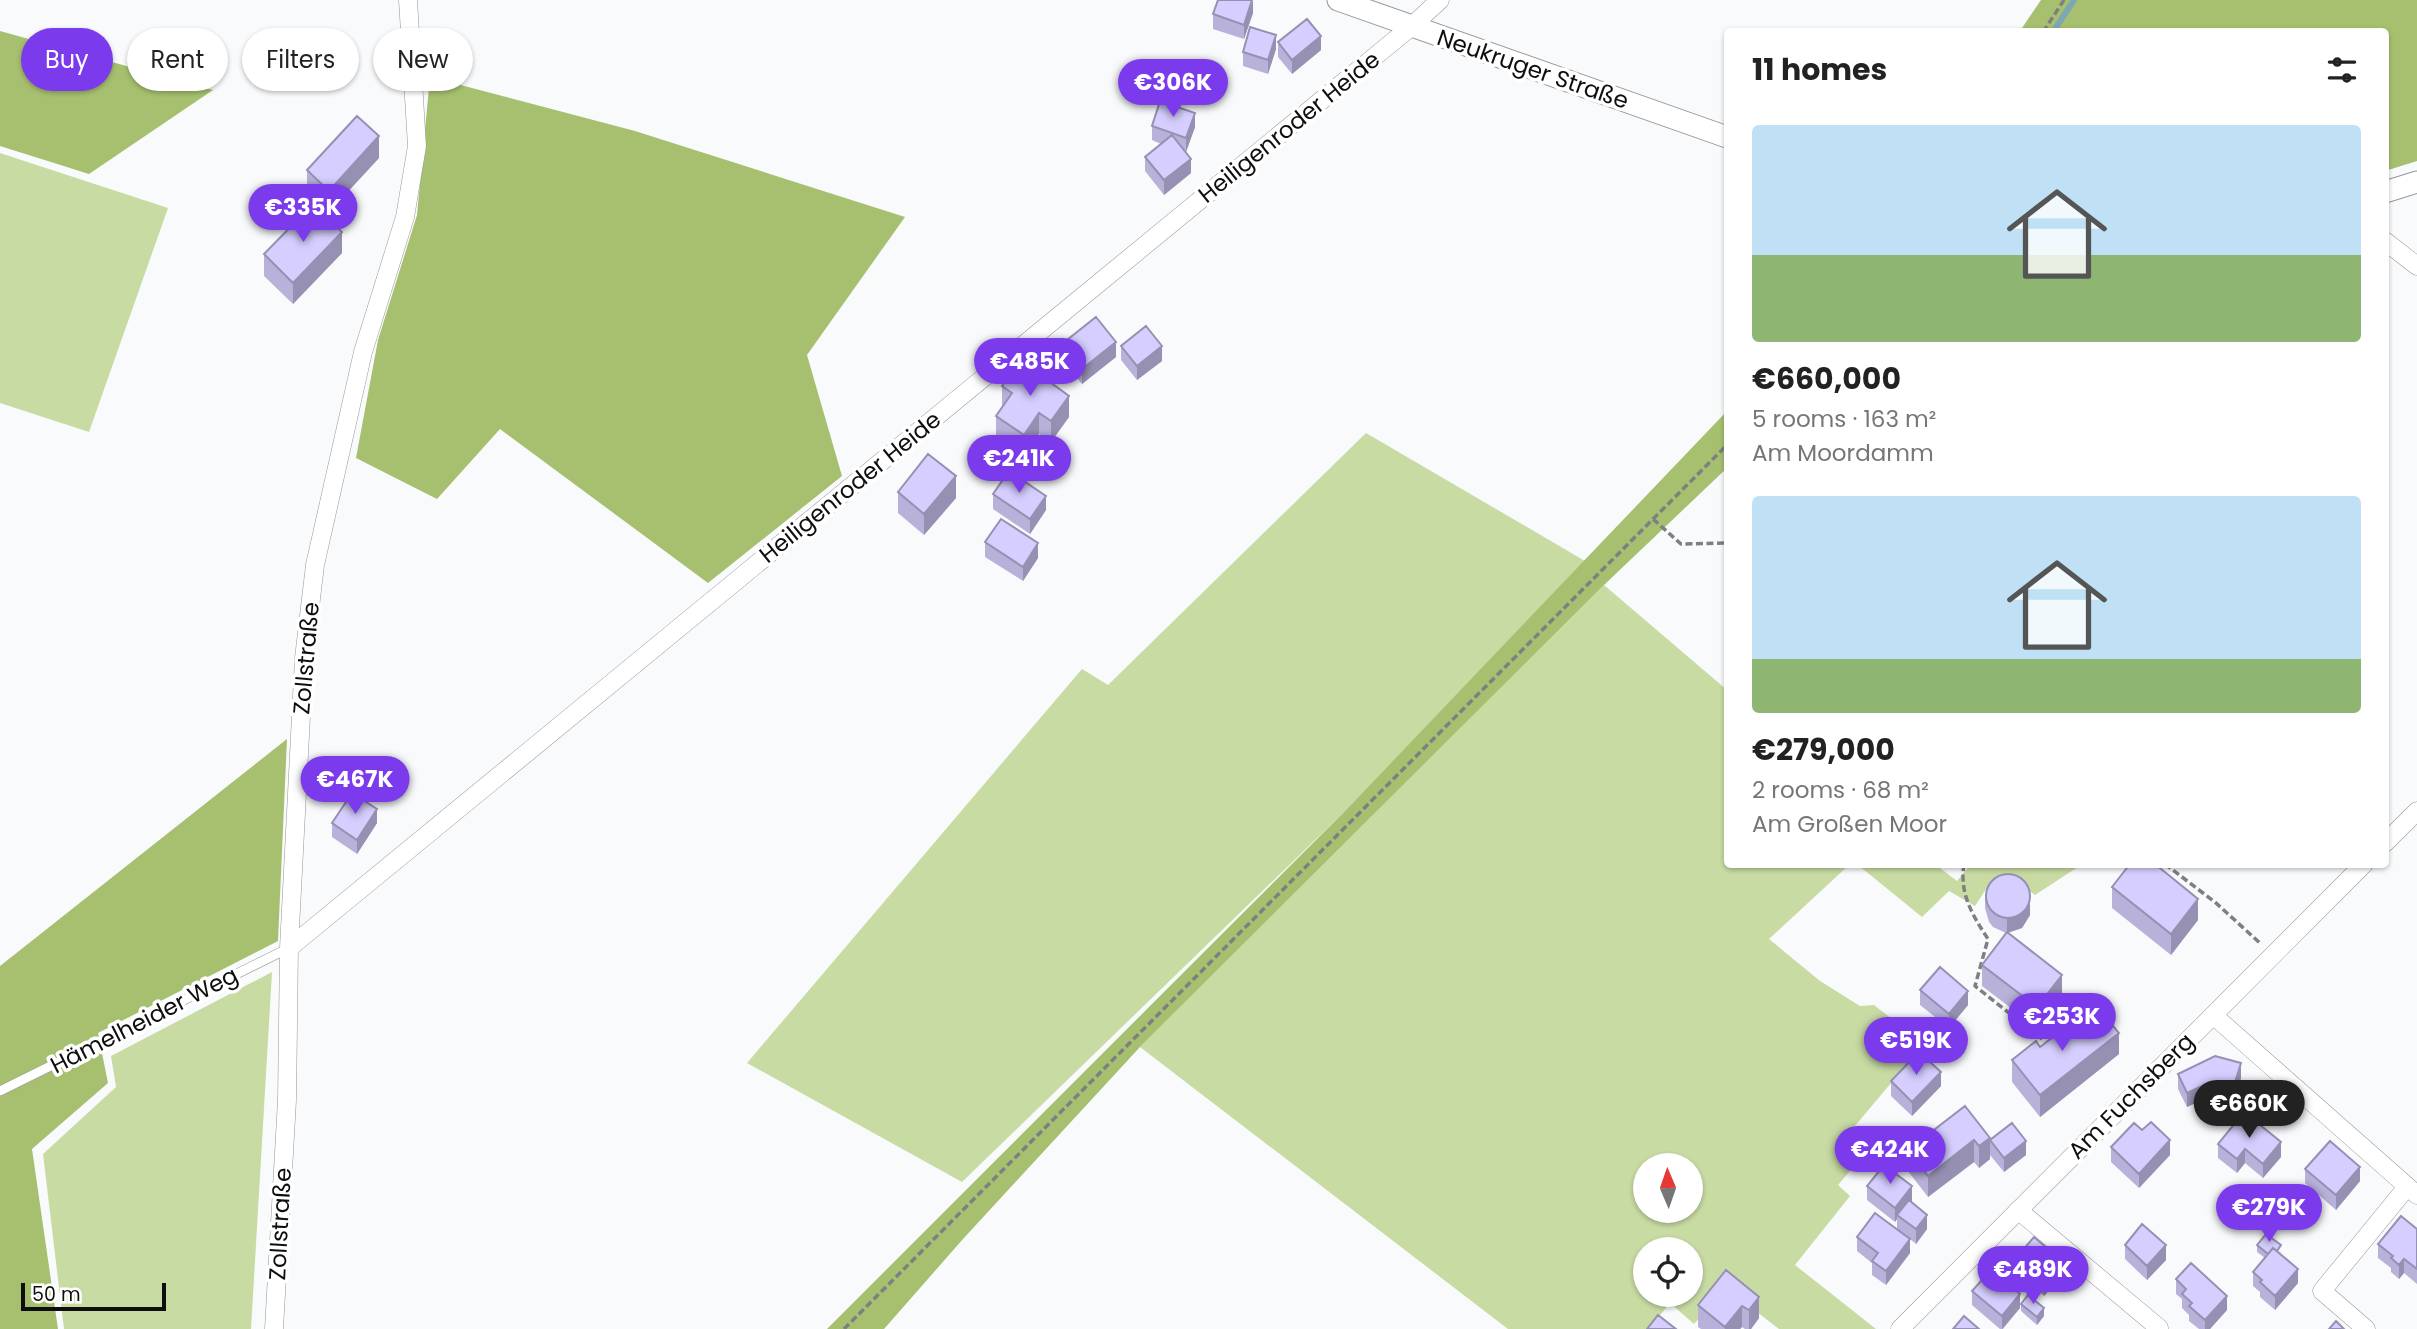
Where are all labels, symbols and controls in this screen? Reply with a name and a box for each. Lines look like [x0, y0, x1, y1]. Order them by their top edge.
street label: Neukruger Straße [1433, 21, 1633, 117]
chip: Buy [21, 28, 113, 91]
chip: Rent [127, 28, 228, 91]
chip: Filters [242, 28, 359, 91]
chip: New [373, 28, 473, 91]
street label: Heiligenroder Heide [1191, 44, 1387, 210]
text: 11 homes [1752, 48, 1887, 91]
icon: filters [2323, 51, 2361, 89]
pin: €306K [1124, 60, 1222, 119]
text: €306K [1134, 66, 1212, 98]
icon: home [1994, 171, 2120, 297]
pin: €335K [254, 184, 352, 244]
text: €335K [264, 191, 342, 223]
pin: €485K [981, 338, 1079, 398]
text: €485K [990, 345, 1070, 377]
text: €660,000 [1752, 357, 1901, 400]
text: 5 rooms · 163 m² [1752, 403, 1936, 435]
street label: Heiligenroder Heide [752, 404, 948, 570]
pin: €241K [970, 435, 1068, 495]
text: Am Moordamm [1752, 437, 1934, 469]
text: €241K [983, 442, 1055, 474]
icon: home [1994, 542, 2120, 668]
street label: Zollstraße [285, 600, 327, 716]
text: €279,000 [1752, 728, 1895, 771]
pin: €467K [306, 756, 404, 816]
text: €467K [317, 763, 393, 795]
text: 2 rooms · 68 m² [1752, 774, 1929, 806]
text: Am Großen Moor [1752, 808, 1947, 840]
street label: Hämelheider Weg [45, 959, 243, 1081]
pin: €253K [2013, 993, 2111, 1053]
text: €253K [2024, 1000, 2100, 1032]
pin: €519K [1867, 1018, 1965, 1077]
text: €519K [1880, 1024, 1952, 1056]
street label: Am Fuchsberg [2061, 1026, 2201, 1166]
pin: €660K [2200, 1080, 2298, 1140]
text: €660K [2210, 1087, 2288, 1119]
pin: €424K [1841, 1126, 1939, 1186]
text: €424K [1851, 1133, 1929, 1165]
north arrow [1633, 1153, 1703, 1223]
map controls [1633, 1153, 1703, 1307]
street label: Zollstraße [261, 1167, 299, 1281]
pin: €279K [2220, 1184, 2318, 1244]
text: €279K [2232, 1191, 2306, 1223]
button: locate [1633, 1237, 1703, 1307]
pin: €489K [1984, 1246, 2082, 1306]
text: €489K [1994, 1253, 2072, 1285]
scale bar [21, 1280, 166, 1312]
text: 50 m [32, 1281, 81, 1308]

